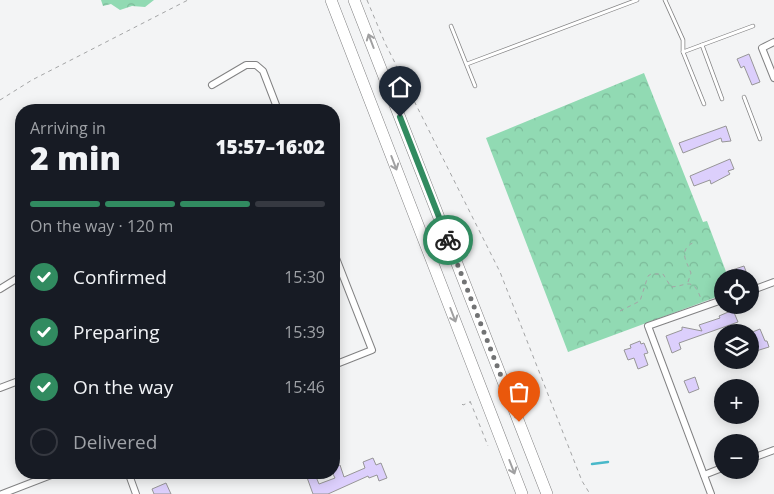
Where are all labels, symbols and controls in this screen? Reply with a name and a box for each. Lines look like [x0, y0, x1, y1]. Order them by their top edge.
one-way arrow [365, 34, 375, 49]
pin [379, 66, 421, 117]
icon: home [386, 73, 414, 101]
text: Arriving in [30, 117, 106, 139]
text: 15:57–16:02 [215, 134, 325, 160]
text: 2 min [30, 136, 121, 179]
one-way arrow [391, 156, 400, 171]
text: On the way · 120 m [30, 215, 173, 237]
courier [423, 215, 473, 265]
icon: bike [434, 226, 462, 254]
icon: check [30, 263, 58, 291]
text: Confirmed [73, 264, 167, 290]
text: 15:30 [284, 266, 325, 288]
map controls [714, 269, 759, 479]
button: locate [714, 269, 759, 314]
one-way arrow [449, 307, 458, 322]
icon: check [30, 318, 58, 346]
text: Preparing [73, 319, 160, 345]
text: 15:39 [284, 321, 325, 343]
button: layers [714, 324, 759, 369]
pin [498, 371, 540, 422]
icon: check [30, 373, 58, 401]
text: On the way [73, 374, 173, 400]
text: 15:46 [284, 376, 325, 398]
icon: bag [505, 378, 533, 406]
button: + [714, 379, 759, 424]
text: Delivered [73, 429, 157, 455]
button: − [714, 434, 759, 479]
one-way arrow [508, 458, 517, 474]

